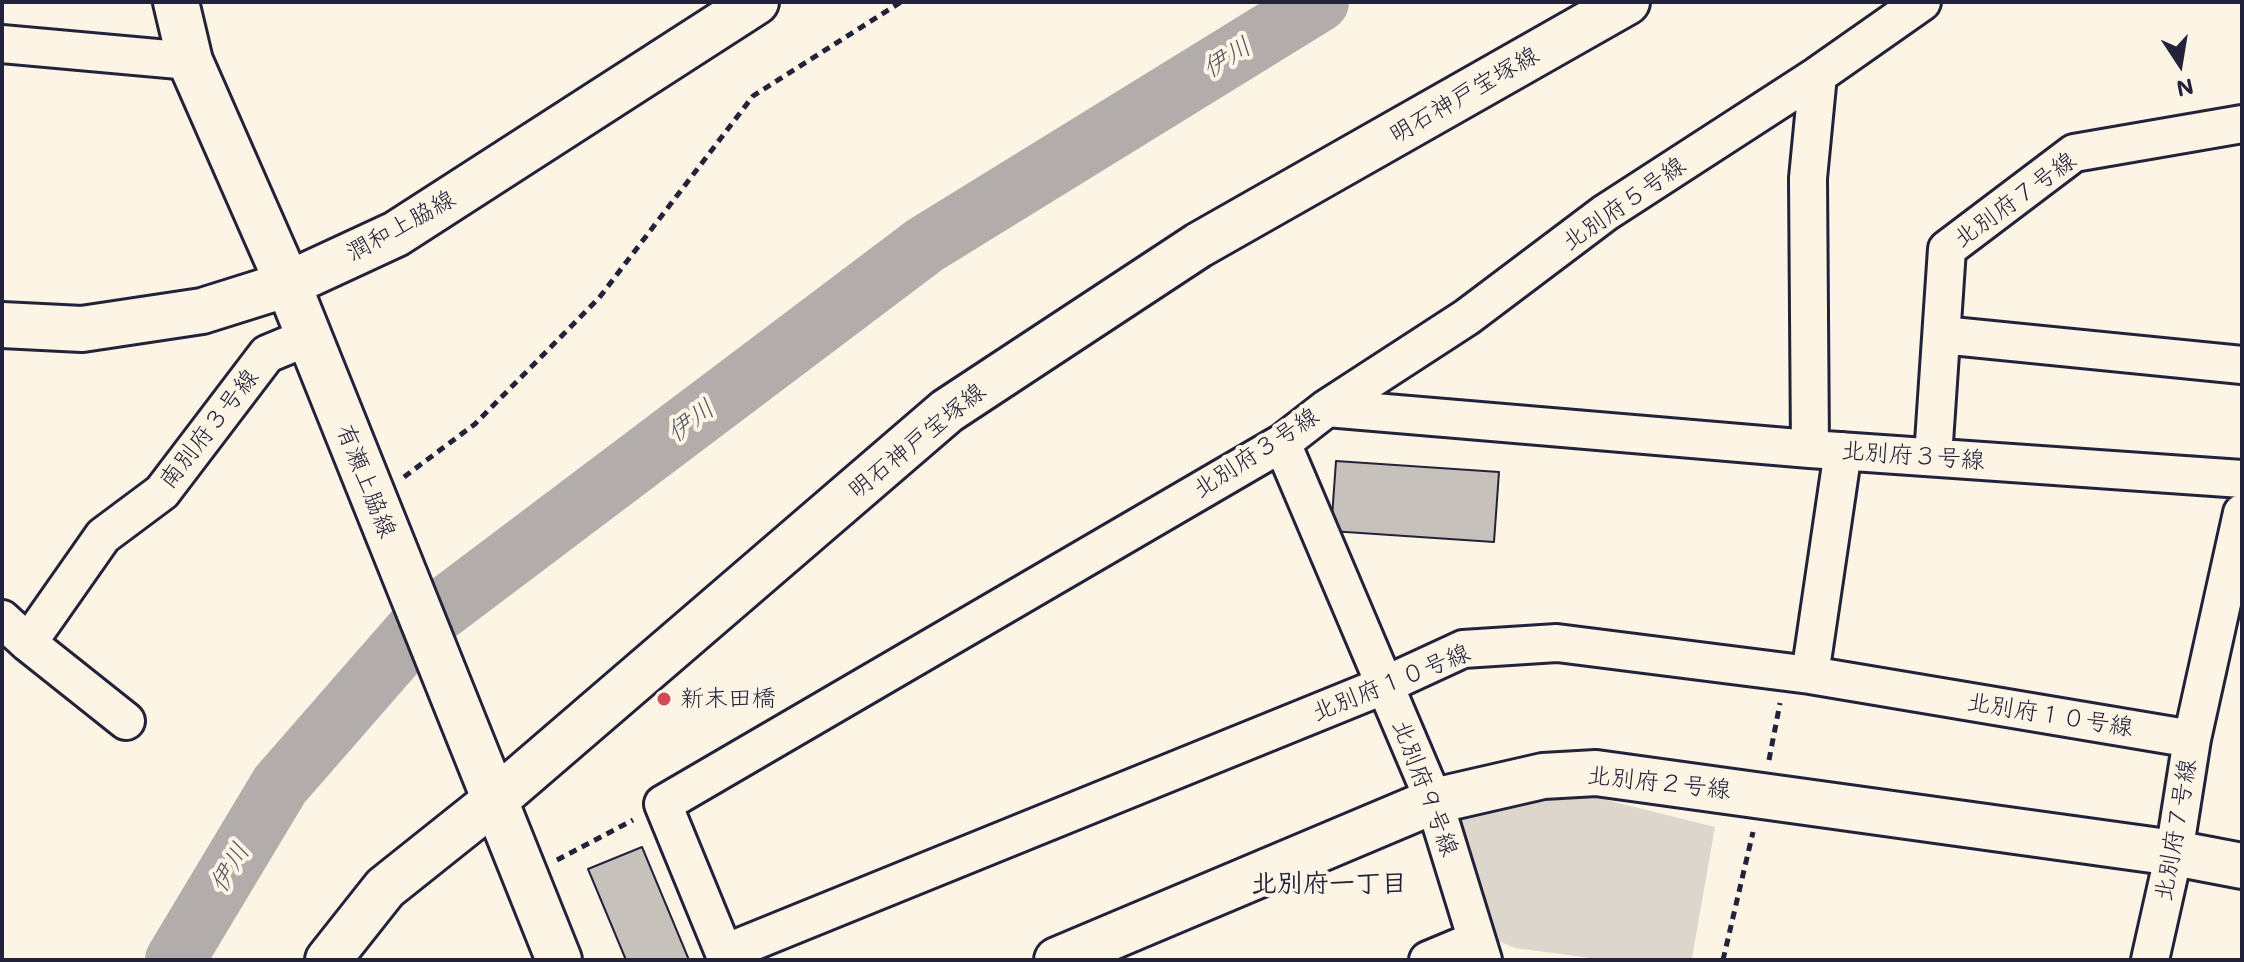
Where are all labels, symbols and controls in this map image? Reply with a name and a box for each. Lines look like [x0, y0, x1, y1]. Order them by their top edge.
north arrow [2140, 24, 2220, 104]
water label: 伊川 [1197, 31, 1257, 85]
street label: 明石神戸宝塚線 [1384, 41, 1544, 149]
text: N [2174, 72, 2196, 104]
street label: 北別府７号線 [1948, 146, 2082, 254]
street label: 北別府５号線 [1557, 151, 1691, 257]
street label: 潤和上脇線 [342, 184, 460, 268]
street label: 南別府３号線 [153, 363, 265, 495]
street label: 明石神戸宝塚線 [843, 377, 991, 505]
water label: 伊川 [661, 393, 721, 449]
street label: 北別府３号線 [1188, 402, 1324, 504]
street label: 有瀬上脇線 [330, 420, 402, 542]
street label: 北別府３号線 [1840, 437, 1986, 475]
street label: 北別府１０号線 [1308, 638, 1474, 728]
place label: 新末田橋 [680, 685, 776, 713]
street label: 北別府１０号線 [1965, 688, 2135, 742]
marker: 新末田橋 [655, 690, 673, 708]
street label: 北別府９号線 [1386, 716, 1464, 860]
street label: 北別府７号線 [2149, 757, 2203, 903]
street label: 北別府２号線 [1586, 761, 1732, 805]
water label: 伊川 [203, 838, 257, 898]
district label: 北別府一丁目 [1251, 868, 1407, 900]

